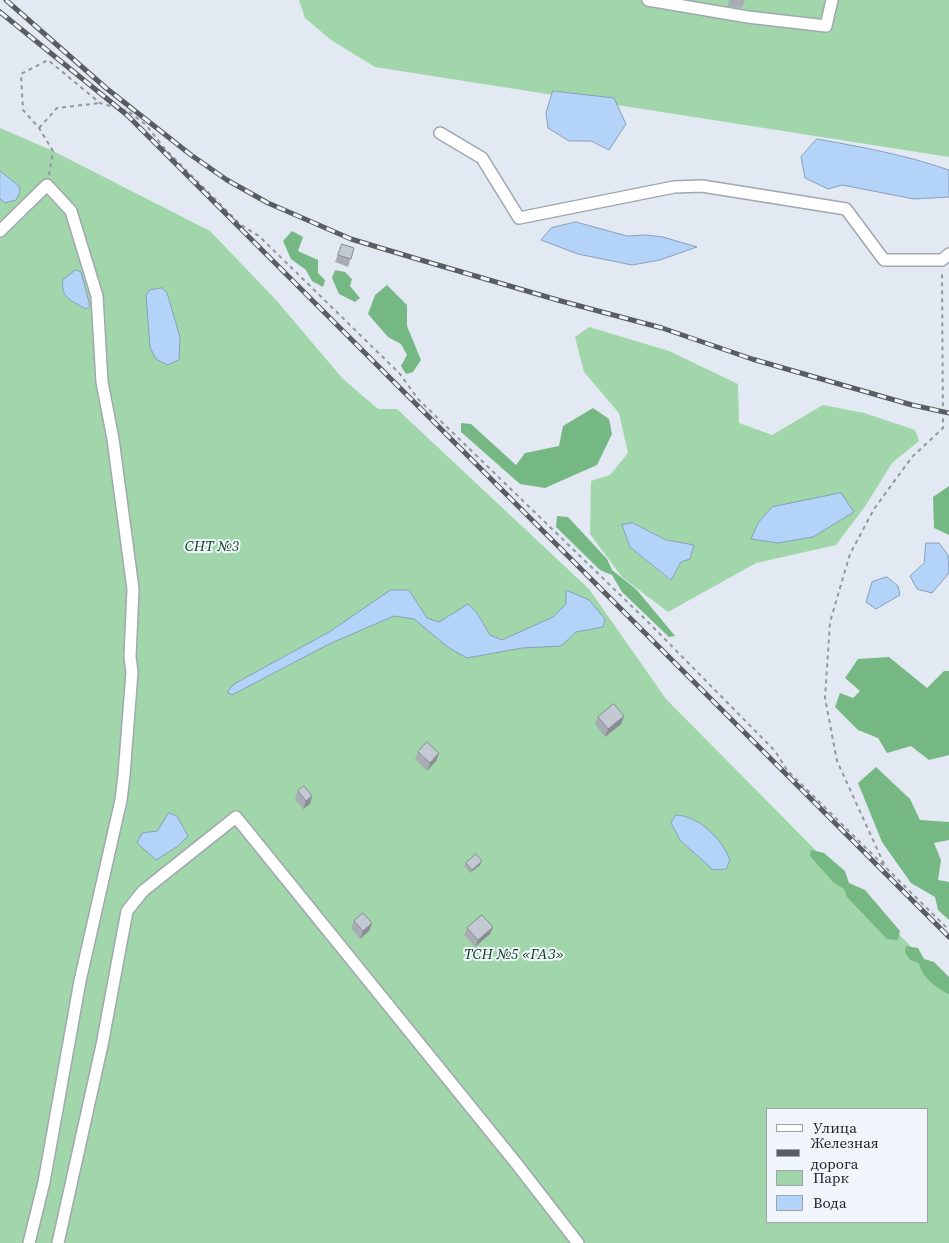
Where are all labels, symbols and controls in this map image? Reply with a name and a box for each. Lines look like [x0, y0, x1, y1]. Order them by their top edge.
park label: СНТ №3 [185, 538, 239, 556]
park label: ТСН №5 «ГАЗ» [464, 946, 564, 964]
legend [766, 1108, 929, 1223]
text: Улица [813, 1117, 857, 1138]
text: Железная дорога [810, 1132, 879, 1174]
text: Парк [813, 1167, 849, 1188]
text: Вода [813, 1192, 847, 1213]

